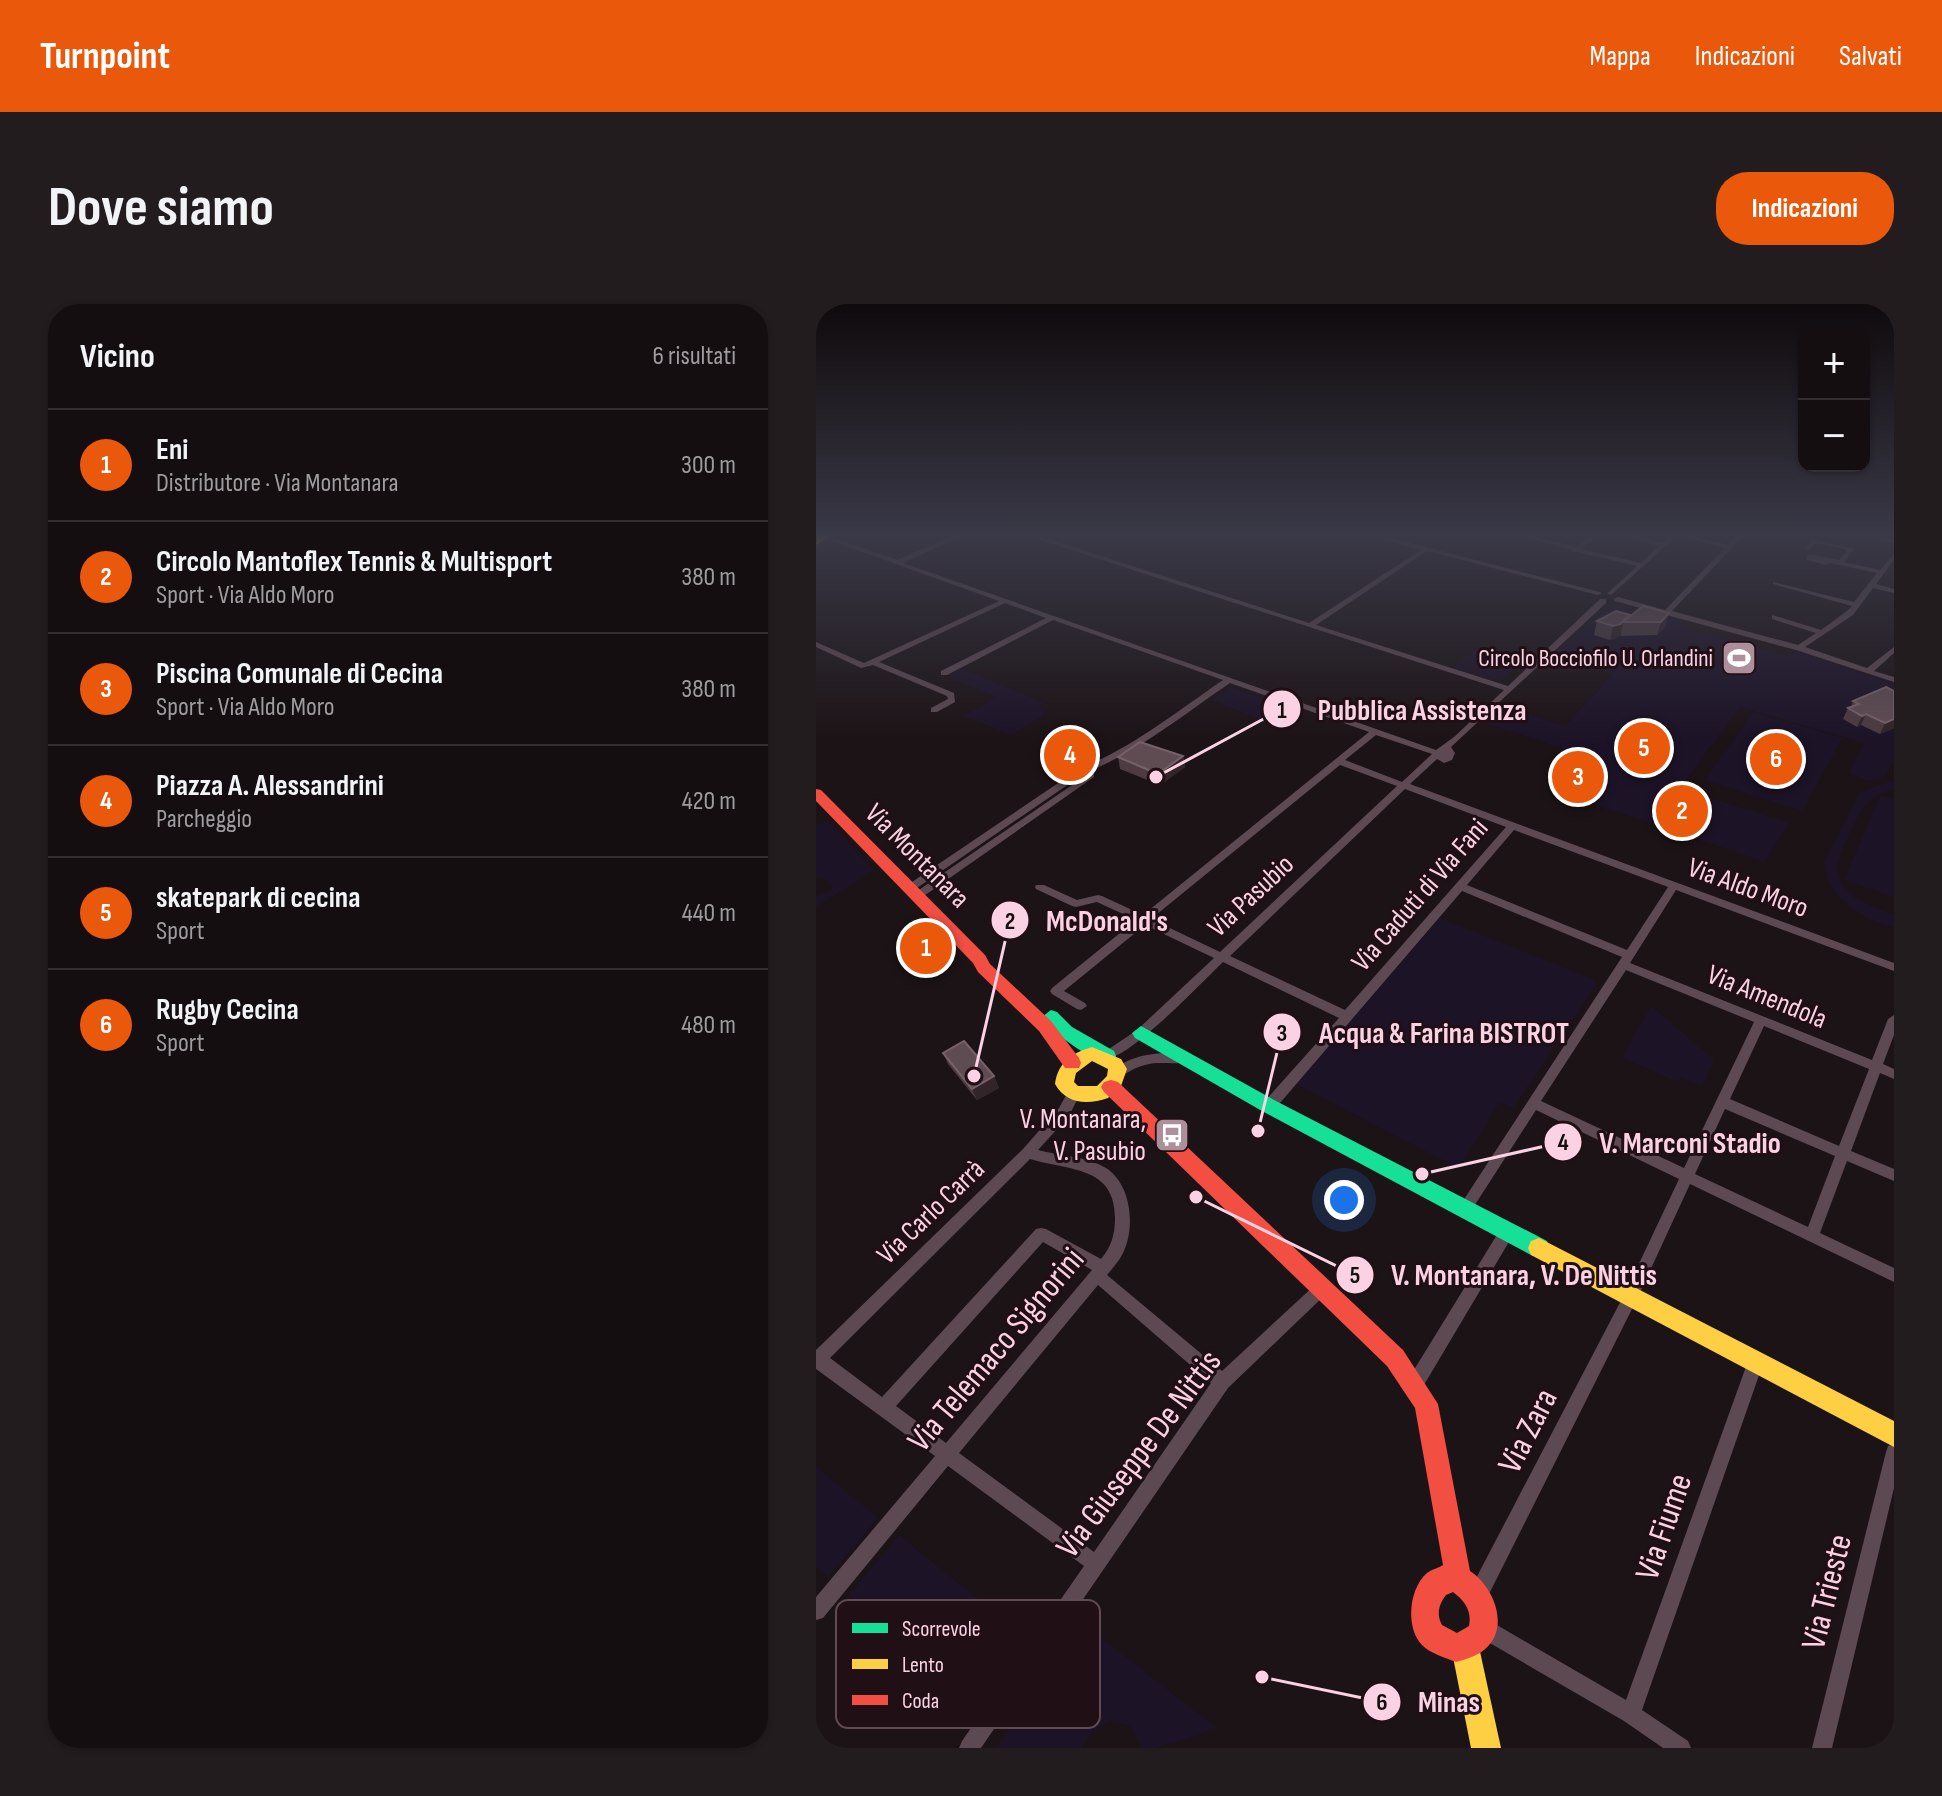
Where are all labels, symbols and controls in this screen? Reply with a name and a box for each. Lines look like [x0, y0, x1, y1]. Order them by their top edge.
text: Turnpoint [40, 34, 170, 79]
text: Mappa [1590, 40, 1651, 73]
text: Indicazioni [1695, 40, 1795, 73]
text: Salvati [1839, 40, 1902, 73]
button: Indicazioni [1716, 172, 1894, 245]
text: Dove siamo [48, 175, 274, 242]
map controls [1798, 328, 1870, 472]
button: + [1798, 328, 1870, 400]
text: Vicino [80, 336, 155, 377]
text: 6 risultati [653, 341, 736, 372]
button: − [1798, 400, 1870, 472]
text: Eni [156, 432, 188, 468]
text: 1 [101, 450, 111, 481]
text: 300 m [681, 450, 736, 481]
text: Distributore · Via Montanara [156, 468, 399, 499]
text: Circolo Mantoflex Tennis & Multisport [156, 544, 552, 580]
text: 2 [100, 562, 112, 593]
text: 380 m [681, 562, 736, 593]
text: Sport · Via Aldo Moro [156, 580, 335, 611]
sports icon: Circolo Bocciofilo U. Orlandini [1720, 639, 1758, 677]
place label: Circolo Bocciofilo U. Orlandini [1478, 644, 1713, 673]
text: Piscina Comunale di Cecina [156, 656, 443, 692]
text: 3 [100, 674, 112, 705]
text: 380 m [681, 674, 736, 705]
callout: Pubblica Assistenza [1262, 682, 1543, 736]
text: Sport · Via Aldo Moro [156, 692, 335, 723]
text: Pubblica Assistenza [1317, 693, 1527, 729]
text: 1 [1277, 696, 1287, 725]
pin: 5 [1618, 718, 1670, 778]
pin: 4 [1044, 725, 1096, 785]
pin: 6 [1750, 729, 1802, 789]
pin: 3 [1552, 747, 1604, 807]
text: Piazza A. Alessandrini [156, 768, 384, 804]
pin: 2 [1656, 781, 1708, 841]
text: 4 [100, 786, 112, 817]
text: 420 m [682, 786, 736, 817]
street label: Via Montanara [858, 797, 976, 915]
text: Parcheggio [156, 804, 252, 835]
street label: Via Caduti di Via Fani [1345, 812, 1495, 978]
street label: Via Pasubio [1201, 848, 1301, 944]
street label: Via Aldo Moro [1683, 851, 1813, 925]
text: skatepark di cecina [156, 880, 360, 916]
callout: McDonald's [990, 893, 1184, 947]
text: 5 [100, 898, 112, 929]
text: 440 m [682, 898, 736, 929]
text: McDonald's [1046, 904, 1168, 940]
text: 2 [1005, 907, 1015, 936]
text: Sport [156, 916, 204, 947]
pin: 1 [900, 918, 952, 978]
street label: Via Amendola [1702, 958, 1832, 1036]
text: Rugby Cecina [156, 992, 299, 1028]
callout: Acqua & Farina BISTROT [1262, 1005, 1585, 1059]
text: 6 [100, 1010, 112, 1041]
text: 480 m [681, 1010, 736, 1041]
text: Acqua & Farina BISTROT [1318, 1016, 1569, 1052]
text: 3 [1277, 1019, 1287, 1048]
text: Sport [156, 1028, 204, 1059]
place label: V. Montanara, V. Pasubio [1020, 1103, 1146, 1168]
callout: V. Marconi Stadio [1543, 1115, 1797, 1169]
bus stop icon: V. Montanara, V. Pasubio [1153, 1116, 1191, 1154]
text: V. Marconi Stadio [1599, 1126, 1781, 1162]
text: 4 [1557, 1128, 1569, 1157]
street label: Via Carlo Carrà [870, 1153, 992, 1271]
your location [1324, 1180, 1364, 1220]
street label: Via Telemaco Signorini [899, 1240, 1093, 1460]
callout: V. Montanara, V. De Nittis [1335, 1248, 1673, 1302]
text: V. Montanara, V. De Nittis [1391, 1258, 1657, 1294]
text: 5 [1350, 1261, 1360, 1290]
street label: Via Giuseppe De Nittis [1048, 1342, 1230, 1566]
street label: Via Zara [1489, 1382, 1567, 1480]
street label: Via Fiume [1627, 1469, 1701, 1585]
street label: Via Trieste [1793, 1530, 1861, 1654]
legend [836, 1600, 1100, 1728]
text: Scorrevole [902, 1616, 981, 1643]
text: Lento [902, 1652, 944, 1679]
callout: Minas [1362, 1675, 1496, 1729]
text: Minas [1418, 1685, 1480, 1721]
text: Coda [902, 1688, 939, 1715]
text: 6 [1376, 1688, 1388, 1717]

